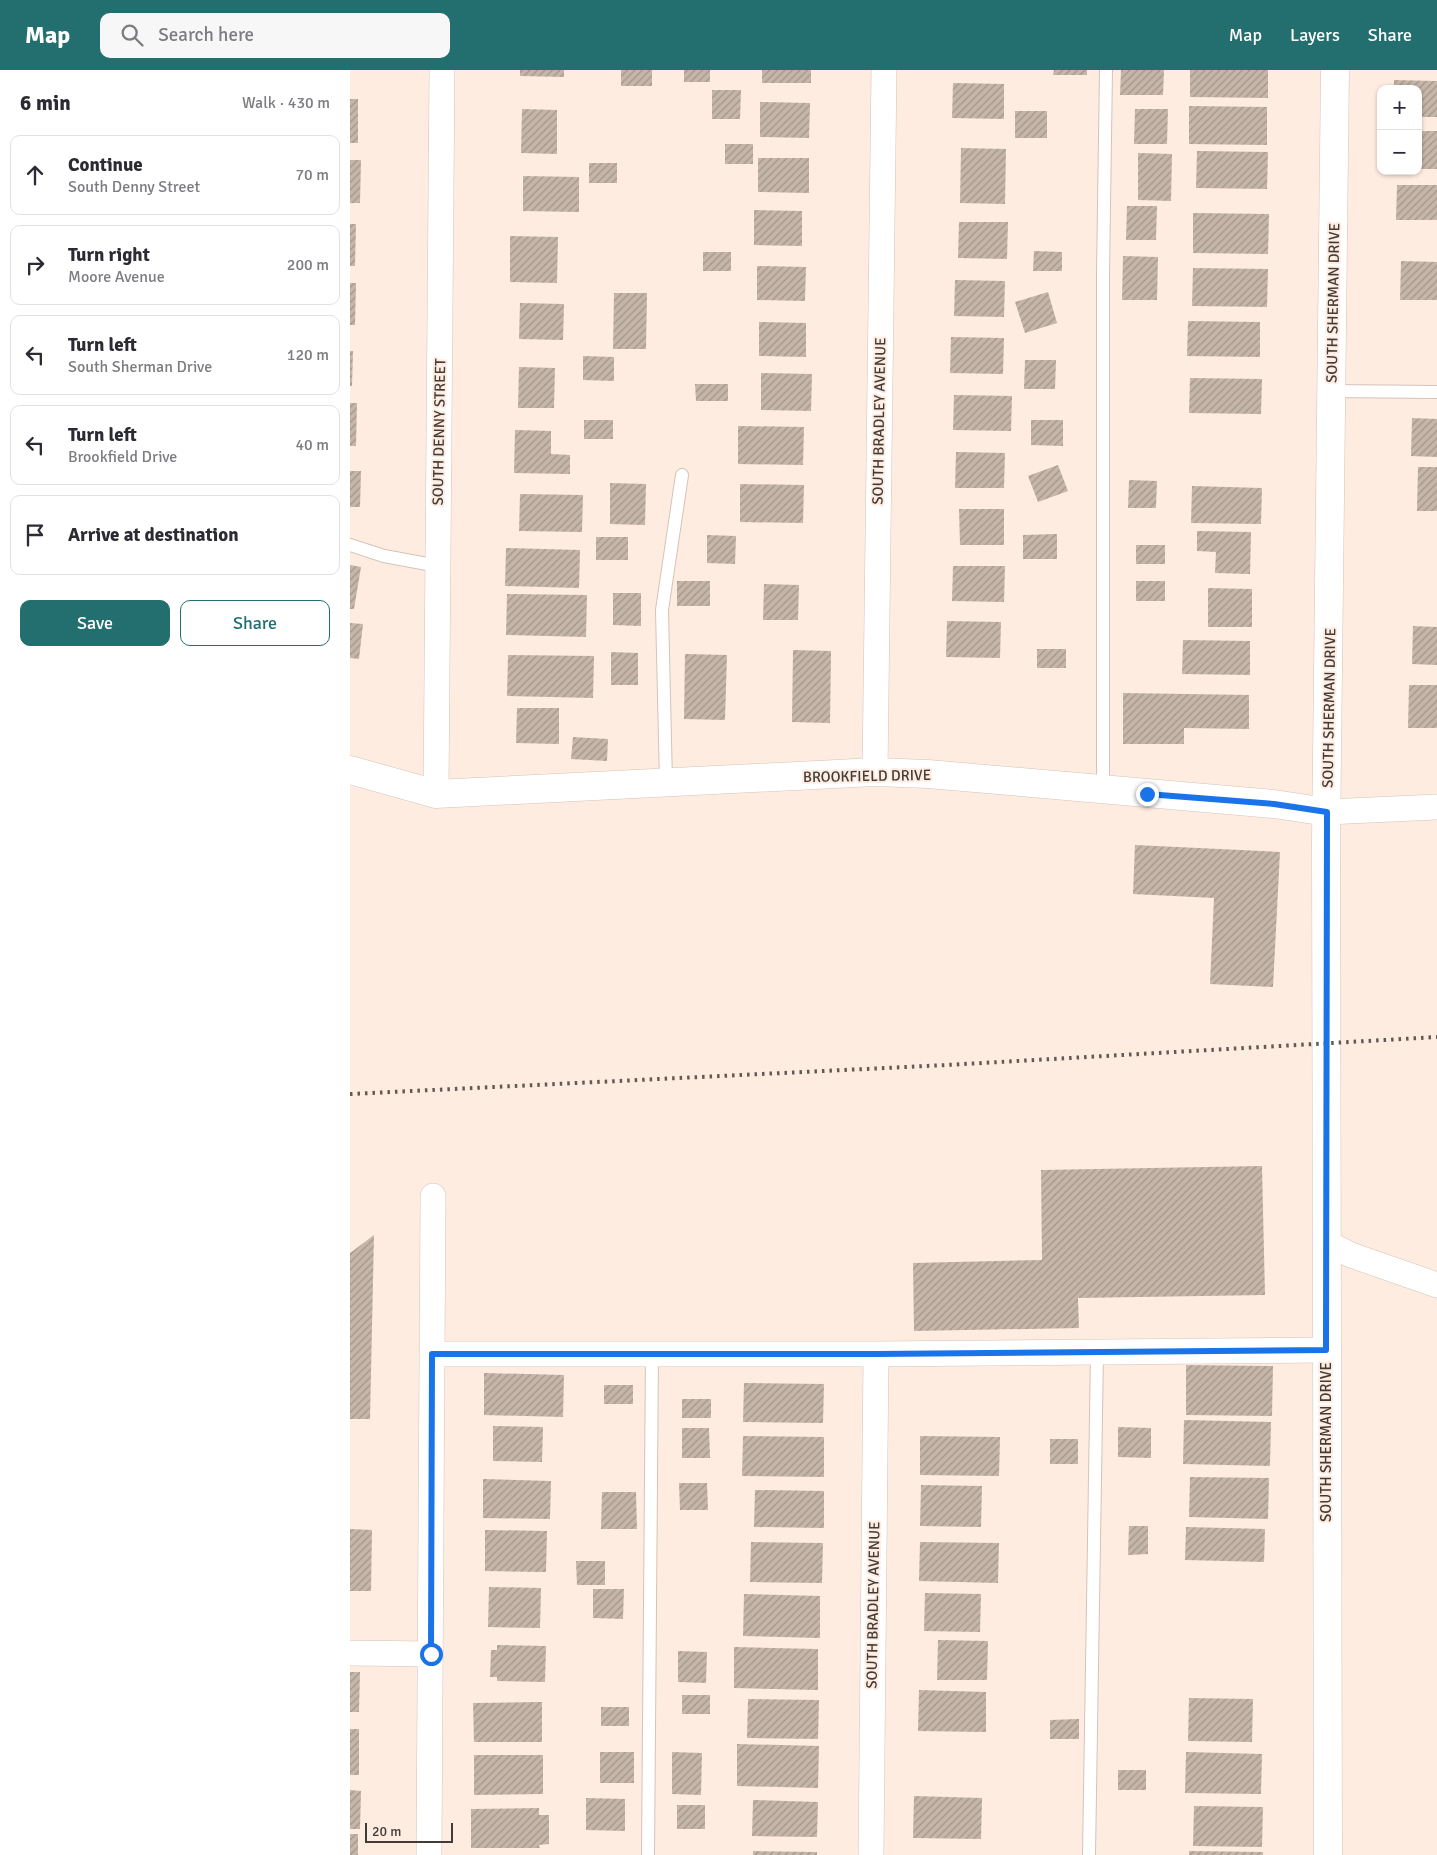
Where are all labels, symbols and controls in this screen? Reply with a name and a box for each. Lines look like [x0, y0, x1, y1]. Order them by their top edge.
search box [100, 13, 450, 58]
text: Map [25, 20, 70, 50]
icon: search [118, 21, 146, 49]
text: Search here [158, 23, 254, 47]
text: Map [1229, 24, 1262, 46]
text: Layers [1290, 24, 1340, 46]
text: Share [1368, 24, 1412, 46]
map controls [1377, 85, 1422, 175]
button: + [1377, 85, 1422, 130]
text: 6 min [20, 90, 71, 116]
text: Walk · 430 m [242, 93, 330, 113]
button: − [1377, 130, 1422, 175]
text: Continue [68, 153, 143, 177]
icon: ahead [21, 161, 49, 189]
text: 70 m [295, 165, 329, 185]
text: South Denny Street [68, 177, 200, 197]
street label: SOUTH SHERMAN DRIVE [1323, 223, 1343, 383]
text: Turn right [68, 243, 150, 267]
icon: right [21, 251, 49, 279]
text: 200 m [287, 255, 329, 275]
text: Moore Avenue [68, 267, 165, 287]
text: Turn left [68, 333, 137, 357]
street label: SOUTH BRADLEY AVENUE [869, 337, 889, 505]
icon: left [21, 341, 49, 369]
text: 120 m [287, 345, 329, 365]
text: South Sherman Drive [68, 357, 212, 377]
street label: SOUTH DENNY STREET [429, 358, 449, 506]
text: Turn left [68, 423, 137, 447]
icon: left [21, 431, 49, 459]
text: 40 m [295, 435, 329, 455]
text: Brookfield Drive [68, 447, 177, 467]
icon: arrive [21, 521, 49, 549]
text: Arrive at destination [68, 523, 239, 547]
button: Save [20, 600, 170, 646]
button: Share [180, 600, 330, 646]
street label: SOUTH SHERMAN DRIVE [1319, 628, 1339, 788]
street label: BROOKFIELD DRIVE [803, 766, 931, 786]
route end [1136, 783, 1159, 806]
street label: SOUTH SHERMAN DRIVE [1317, 1362, 1335, 1522]
street label: SOUTH BRADLEY AVENUE [863, 1521, 883, 1689]
route start [420, 1643, 443, 1666]
scale bar [365, 1820, 452, 1843]
text: 20 m [372, 1823, 401, 1840]

